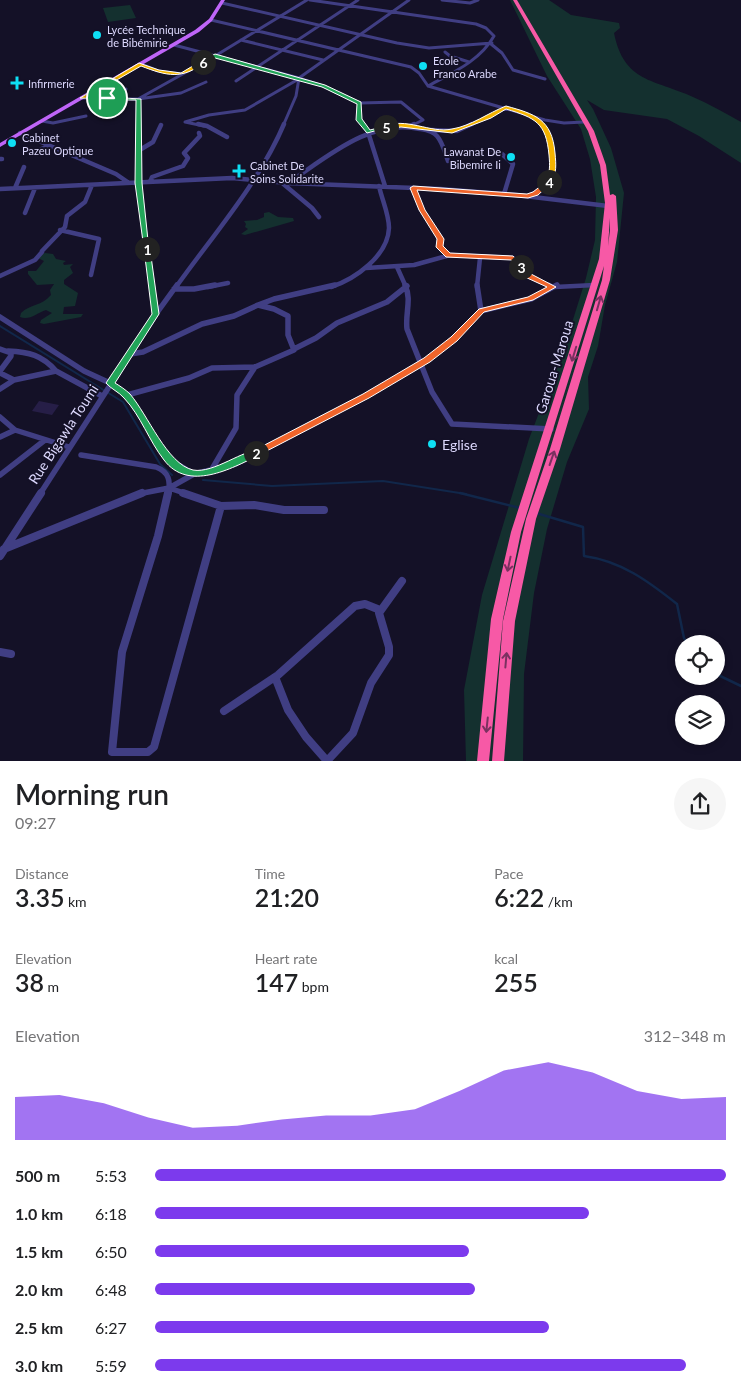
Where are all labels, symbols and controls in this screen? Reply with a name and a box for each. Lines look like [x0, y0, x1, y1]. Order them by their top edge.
place label: Lycée Technique de Bibémirie [107, 23, 186, 49]
marker: Lycée Technique de Bibémirie [91, 29, 103, 41]
pin: 6 [190, 50, 216, 74]
text: 6 [199, 54, 208, 71]
place label: Ecole Franco Arabe [433, 54, 497, 80]
marker: Ecole Franco Arabe [417, 60, 429, 72]
marker: Infirmerie [10, 76, 24, 90]
place label: Infirmerie [28, 77, 75, 90]
pin [86, 77, 128, 119]
icon: arrive [93, 84, 121, 112]
pin: 5 [374, 114, 398, 140]
text: 5 [382, 119, 391, 136]
place label: Cabinet Pazeu Optique [22, 131, 93, 157]
marker: Cabinet Pazeu Optique [6, 137, 18, 149]
place label: Lawanat De Bibemire Ii [443, 145, 501, 171]
marker: Lawanat De Bibemire Ii [505, 151, 517, 163]
place label: Cabinet De Soins Solidarite [250, 159, 324, 185]
marker: Cabinet De Soins Solidarite [232, 164, 246, 178]
pin: 4 [536, 170, 562, 194]
text: 4 [545, 174, 554, 191]
pin: 1 [134, 236, 160, 262]
text: 1 [143, 241, 152, 258]
pin: 3 [508, 254, 534, 280]
text: 3 [517, 259, 526, 276]
one-way arrow [595, 295, 605, 311]
street label: Garoua-Maroua [532, 318, 576, 416]
one-way arrow [569, 345, 579, 361]
street label: Rue Bigawla Toumi [24, 381, 102, 487]
place label: Eglise [442, 436, 477, 453]
marker: Eglise [426, 438, 438, 450]
pin: 2 [244, 440, 268, 466]
text: 2 [252, 445, 261, 462]
one-way arrow [548, 451, 557, 467]
one-way arrow [504, 556, 513, 572]
map controls [675, 635, 725, 745]
button: locate [675, 635, 725, 685]
one-way arrow [501, 652, 511, 668]
button: layers [675, 695, 725, 745]
one-way arrow [482, 717, 492, 733]
text: Morning run [15, 777, 169, 811]
button: share [674, 778, 726, 830]
text: 09:27 [15, 813, 56, 832]
text: Distance [15, 865, 69, 882]
text: Time [255, 865, 285, 882]
text: Pace [494, 865, 523, 882]
text: 3.35 [15, 882, 64, 912]
text: 21:20 [255, 882, 319, 912]
text: 6:22 [494, 882, 544, 912]
text: km [64, 893, 87, 910]
text: /km [544, 893, 573, 910]
text: Elevation [15, 950, 72, 967]
text: Heart rate [255, 950, 317, 967]
text: kcal [494, 950, 518, 967]
text: 38 [15, 967, 44, 997]
text: 147 [255, 967, 298, 997]
text: 255 [494, 967, 538, 997]
text: m [44, 978, 59, 995]
text: bpm [298, 978, 329, 995]
text: Elevation [15, 1026, 80, 1045]
text: 312–348 m [644, 1026, 726, 1045]
text: 500 m [15, 1166, 60, 1185]
text: 5:53 [95, 1166, 127, 1185]
text: 1.0 km [15, 1204, 63, 1223]
text: 6:18 [95, 1204, 127, 1223]
text: 1.5 km [15, 1242, 63, 1261]
text: 6:50 [95, 1242, 127, 1261]
text: 2.0 km [15, 1280, 63, 1299]
text: 6:48 [95, 1280, 127, 1299]
text: 2.5 km [15, 1318, 63, 1337]
text: 6:27 [95, 1318, 127, 1337]
text: 3.0 km [15, 1356, 63, 1375]
text: 5:59 [95, 1356, 127, 1375]

